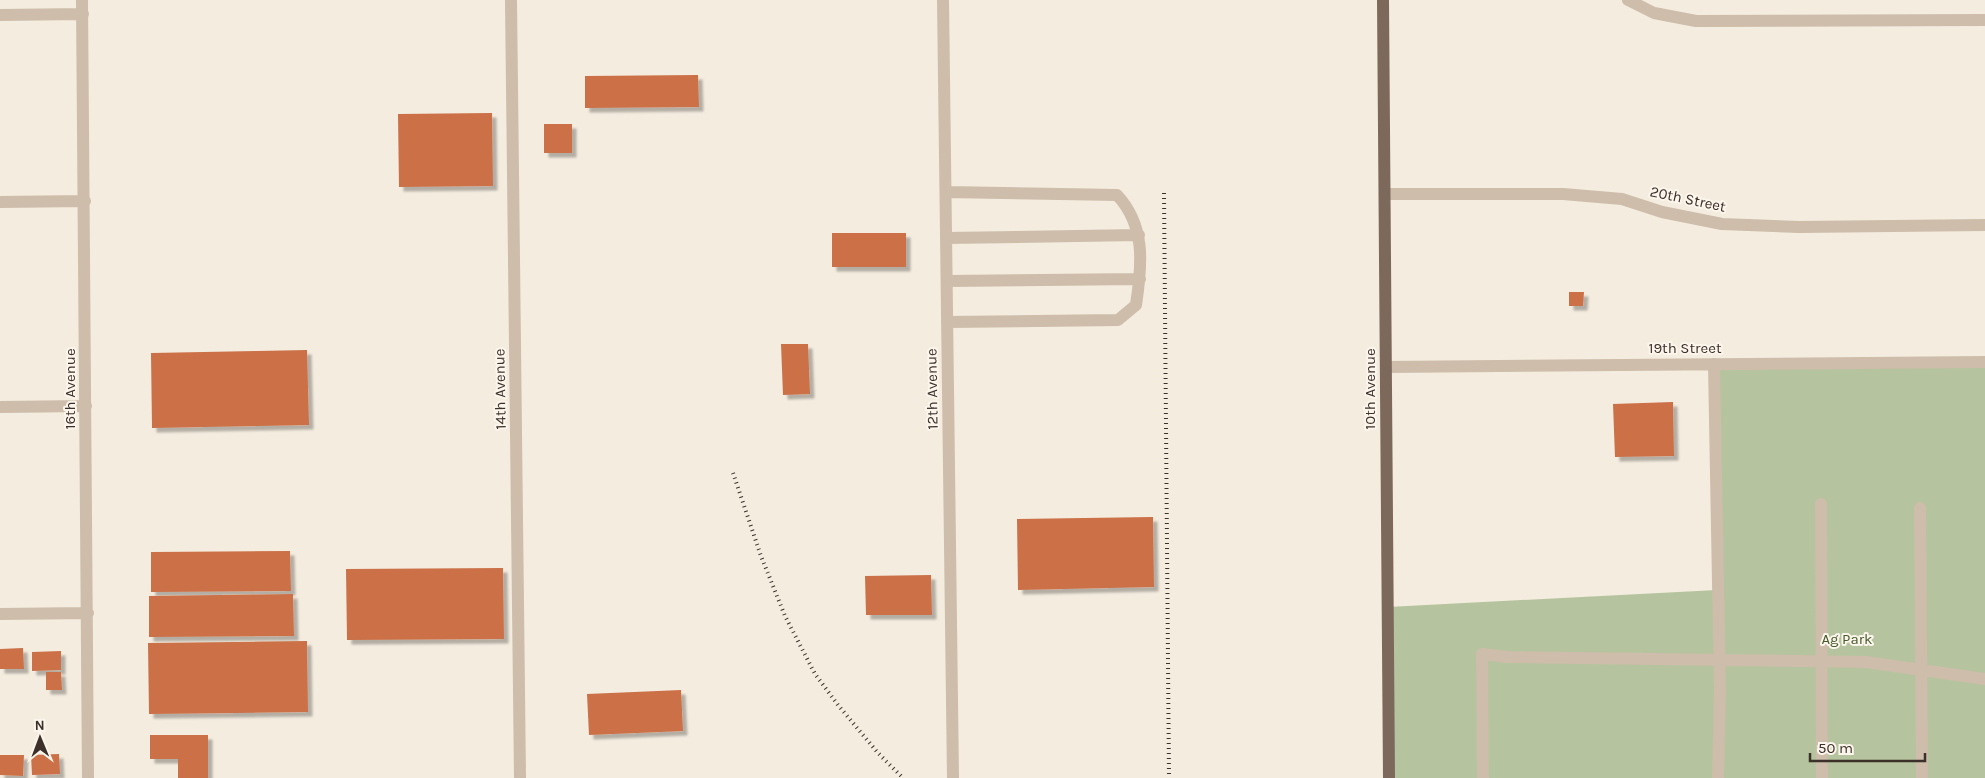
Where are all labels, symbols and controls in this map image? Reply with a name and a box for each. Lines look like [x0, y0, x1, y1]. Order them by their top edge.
street label: 20th Street [1648, 182, 1728, 216]
street label: 19th Street [1648, 339, 1722, 357]
street label: 16th Avenue [61, 348, 79, 430]
street label: 14th Avenue [490, 348, 510, 430]
street label: 12th Avenue [922, 348, 942, 430]
street label: 10th Avenue [1361, 348, 1379, 430]
park label: Ag Park [1821, 630, 1873, 648]
north arrow [15, 713, 65, 763]
text: N [35, 717, 45, 734]
scale bar [1810, 730, 1925, 762]
text: 50 m [1818, 739, 1853, 757]

